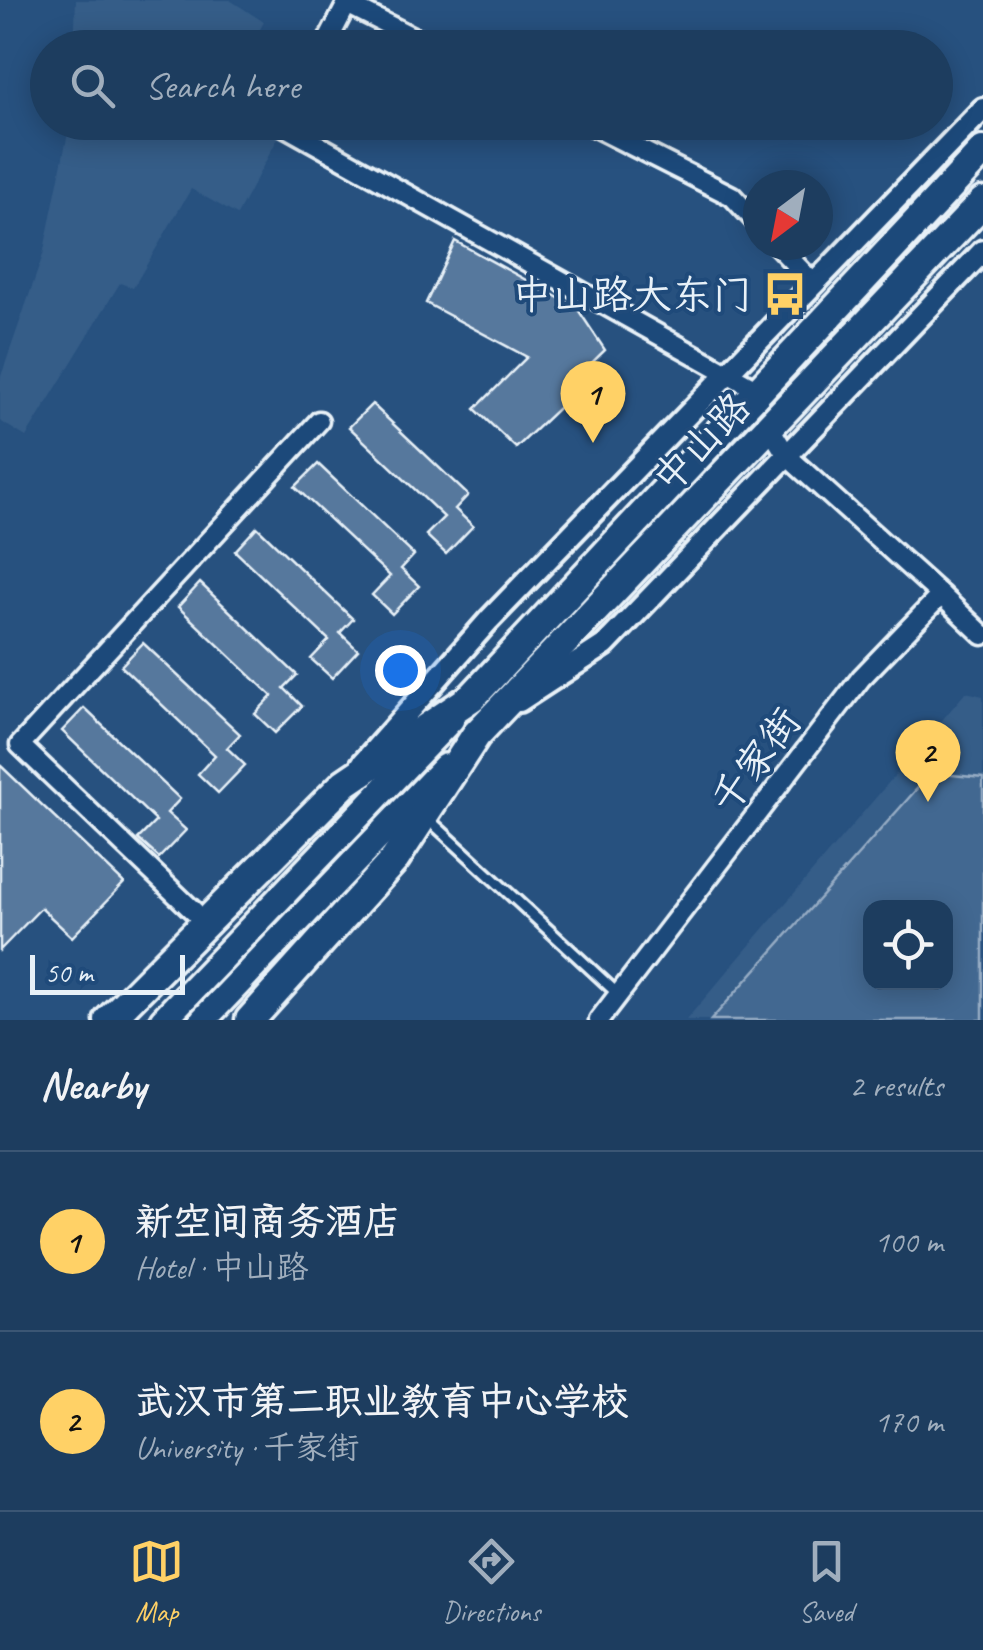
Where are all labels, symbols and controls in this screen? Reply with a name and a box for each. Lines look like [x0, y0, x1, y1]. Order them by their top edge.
search box [30, 30, 953, 140]
icon: search [65, 58, 120, 113]
text: Search here [145, 62, 300, 109]
north arrow [743, 170, 833, 260]
place label: 中山路大东门 [512, 270, 752, 320]
bus stop icon: 中山路大东门 [761, 270, 809, 318]
pin: 1 [560, 360, 626, 443]
street label: 中山路 [642, 382, 761, 503]
your location [375, 645, 426, 696]
street label: 千家街 [700, 698, 812, 824]
pin: 2 [896, 720, 960, 802]
map controls [863, 900, 953, 990]
button: locate [863, 900, 953, 990]
scale bar [30, 950, 185, 994]
text: 50 m [45, 955, 93, 990]
text: Nearby [40, 1059, 146, 1112]
text: 2 results [849, 1065, 943, 1106]
text: 新空间商务酒店 [135, 1198, 401, 1245]
text: 1 [65, 1221, 80, 1262]
text: 100 m [874, 1221, 943, 1262]
text: Hotel · 中山路 [135, 1247, 308, 1288]
text: 武汉市第二职业教育中心学校 [135, 1378, 629, 1425]
text: 2 [65, 1401, 80, 1442]
text: 170 m [874, 1401, 943, 1442]
text: University · 千家街 [135, 1427, 359, 1468]
tab: Map [129, 1534, 184, 1629]
tab: Directions [443, 1534, 540, 1629]
tab: Saved [799, 1534, 854, 1629]

